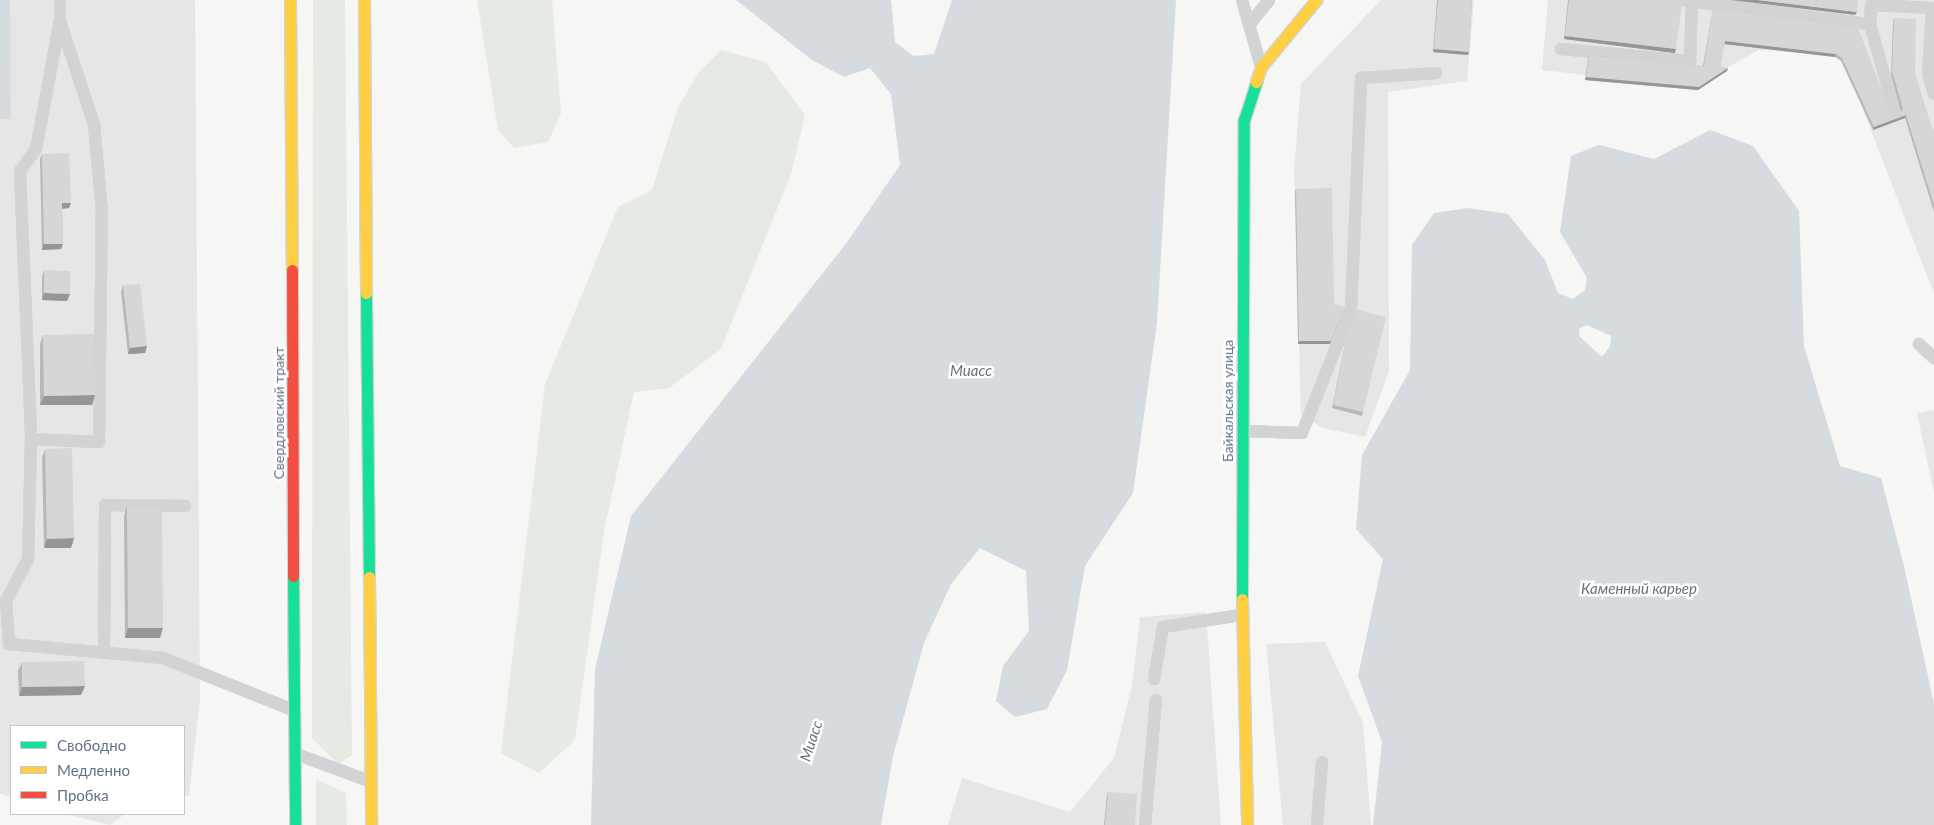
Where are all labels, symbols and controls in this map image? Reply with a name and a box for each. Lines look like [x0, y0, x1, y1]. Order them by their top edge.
street label: Байкальская улица [1220, 340, 1236, 462]
street label: Свердловский тракт [271, 347, 287, 479]
water label: Миасс [950, 362, 992, 380]
water label: Каменный карьер [1581, 580, 1697, 598]
water label: Миасс [796, 718, 826, 764]
legend [10, 725, 185, 815]
text: Свободно [57, 736, 126, 754]
text: Медленно [57, 761, 130, 779]
text: Пробка [57, 786, 109, 804]

